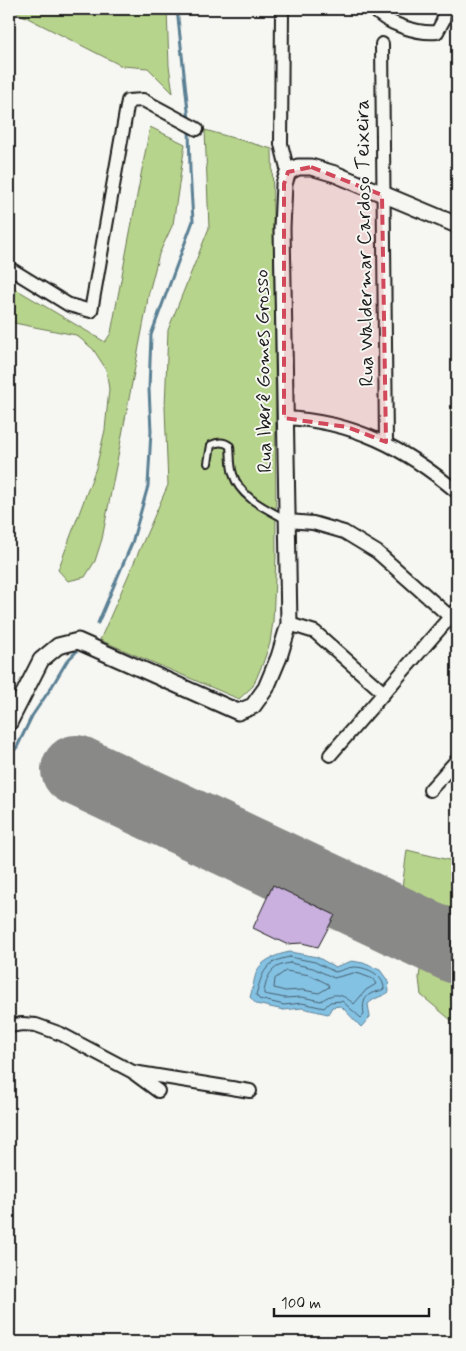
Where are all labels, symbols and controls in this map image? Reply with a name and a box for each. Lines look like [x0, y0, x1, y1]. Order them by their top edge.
street label: Rua Waldermar Cardoso Teixeira [349, 99, 381, 387]
street label: Rua Iberê Gomes Grosso [249, 269, 279, 473]
scale bar [274, 1286, 428, 1318]
text: 100 m [281, 1294, 321, 1314]

